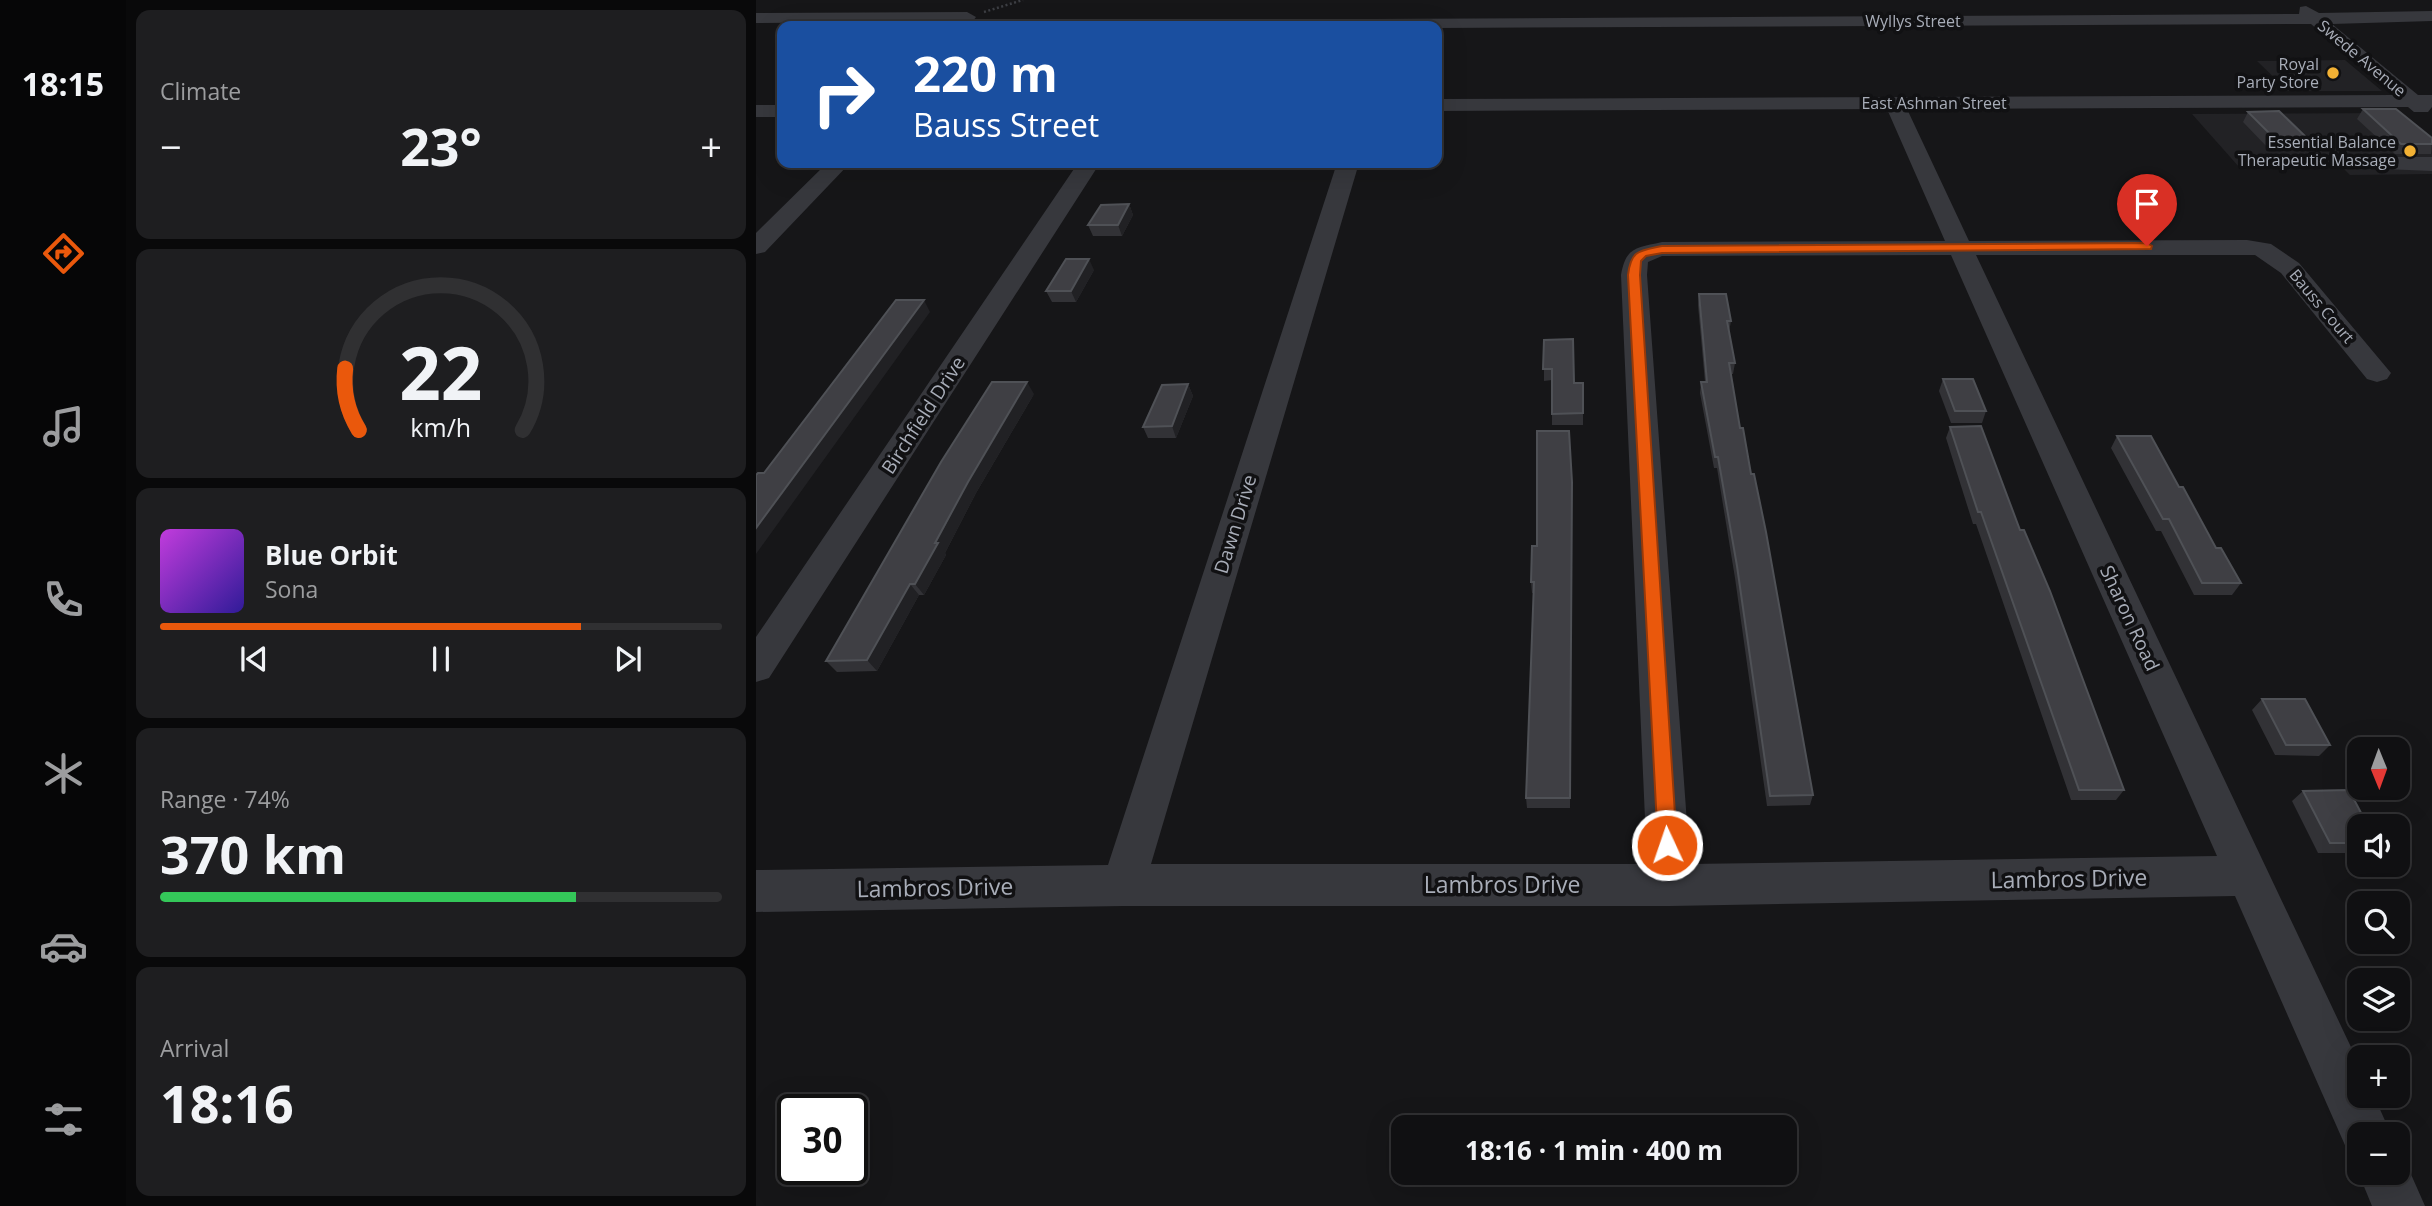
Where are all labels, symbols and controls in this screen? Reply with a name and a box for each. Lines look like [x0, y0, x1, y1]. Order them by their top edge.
street label: Wyllys Street [1865, 10, 1961, 32]
street label: Swede Avenue [2313, 15, 2411, 101]
text: 220 m [913, 40, 1058, 106]
icon: right [798, 49, 889, 140]
place label: Royal Party Store [2236, 53, 2319, 93]
text: 18:15 [22, 62, 104, 105]
marker: Royal Party Store [2325, 65, 2341, 81]
text: Climate [160, 75, 241, 107]
street label: East Ashman Street [1861, 92, 2007, 114]
text: Bauss Street [913, 103, 1099, 146]
text: 23° [400, 110, 482, 181]
text: − [160, 120, 182, 172]
text: + [700, 120, 722, 172]
place label: Essential Balance Therapeutic Massage [2238, 131, 2396, 171]
marker: Essential Balance Therapeutic Massage [2402, 143, 2418, 159]
pin [2117, 174, 2177, 246]
icon: arrive [2128, 185, 2166, 223]
icon: directions [39, 229, 88, 278]
street label: Bauss Court [2285, 264, 2360, 348]
text: 22 [399, 322, 483, 421]
street label: Birchfield Drive [875, 351, 971, 479]
icon: music [39, 402, 88, 451]
text: km/h [411, 410, 471, 444]
street label: Dawn Drive [1208, 471, 1262, 577]
text: Blue Orbit [265, 537, 398, 573]
street label: Sharon Road [2094, 561, 2166, 675]
text: Sona [265, 573, 318, 605]
icon: phone [39, 575, 88, 624]
icon: previous [235, 640, 273, 678]
icon: pause [422, 640, 460, 678]
icon: next [609, 640, 647, 678]
north arrow [2347, 737, 2410, 800]
map controls [2347, 737, 2410, 1185]
icon: climate [39, 749, 88, 798]
text: Range · 74% [160, 783, 290, 815]
position arrow [1630, 808, 1704, 882]
button: sound [2347, 814, 2410, 877]
text: 370 km [160, 818, 346, 889]
street label: Lambros Drive [1990, 861, 2148, 895]
street label: Lambros Drive [1424, 868, 1580, 900]
street label: Lambros Drive [856, 870, 1014, 904]
button: search [2347, 891, 2410, 954]
icon: car [39, 922, 88, 971]
button: layers [2347, 968, 2410, 1031]
text: Arrival [160, 1032, 229, 1064]
button: + [2347, 1045, 2410, 1108]
text: 18:16 [160, 1067, 294, 1138]
speed limit sign: 30 [777, 1094, 868, 1185]
icon: filters [39, 1095, 88, 1144]
button: − [2347, 1122, 2410, 1185]
text: 18:16 · 1 min · 400 m [1465, 1132, 1723, 1168]

